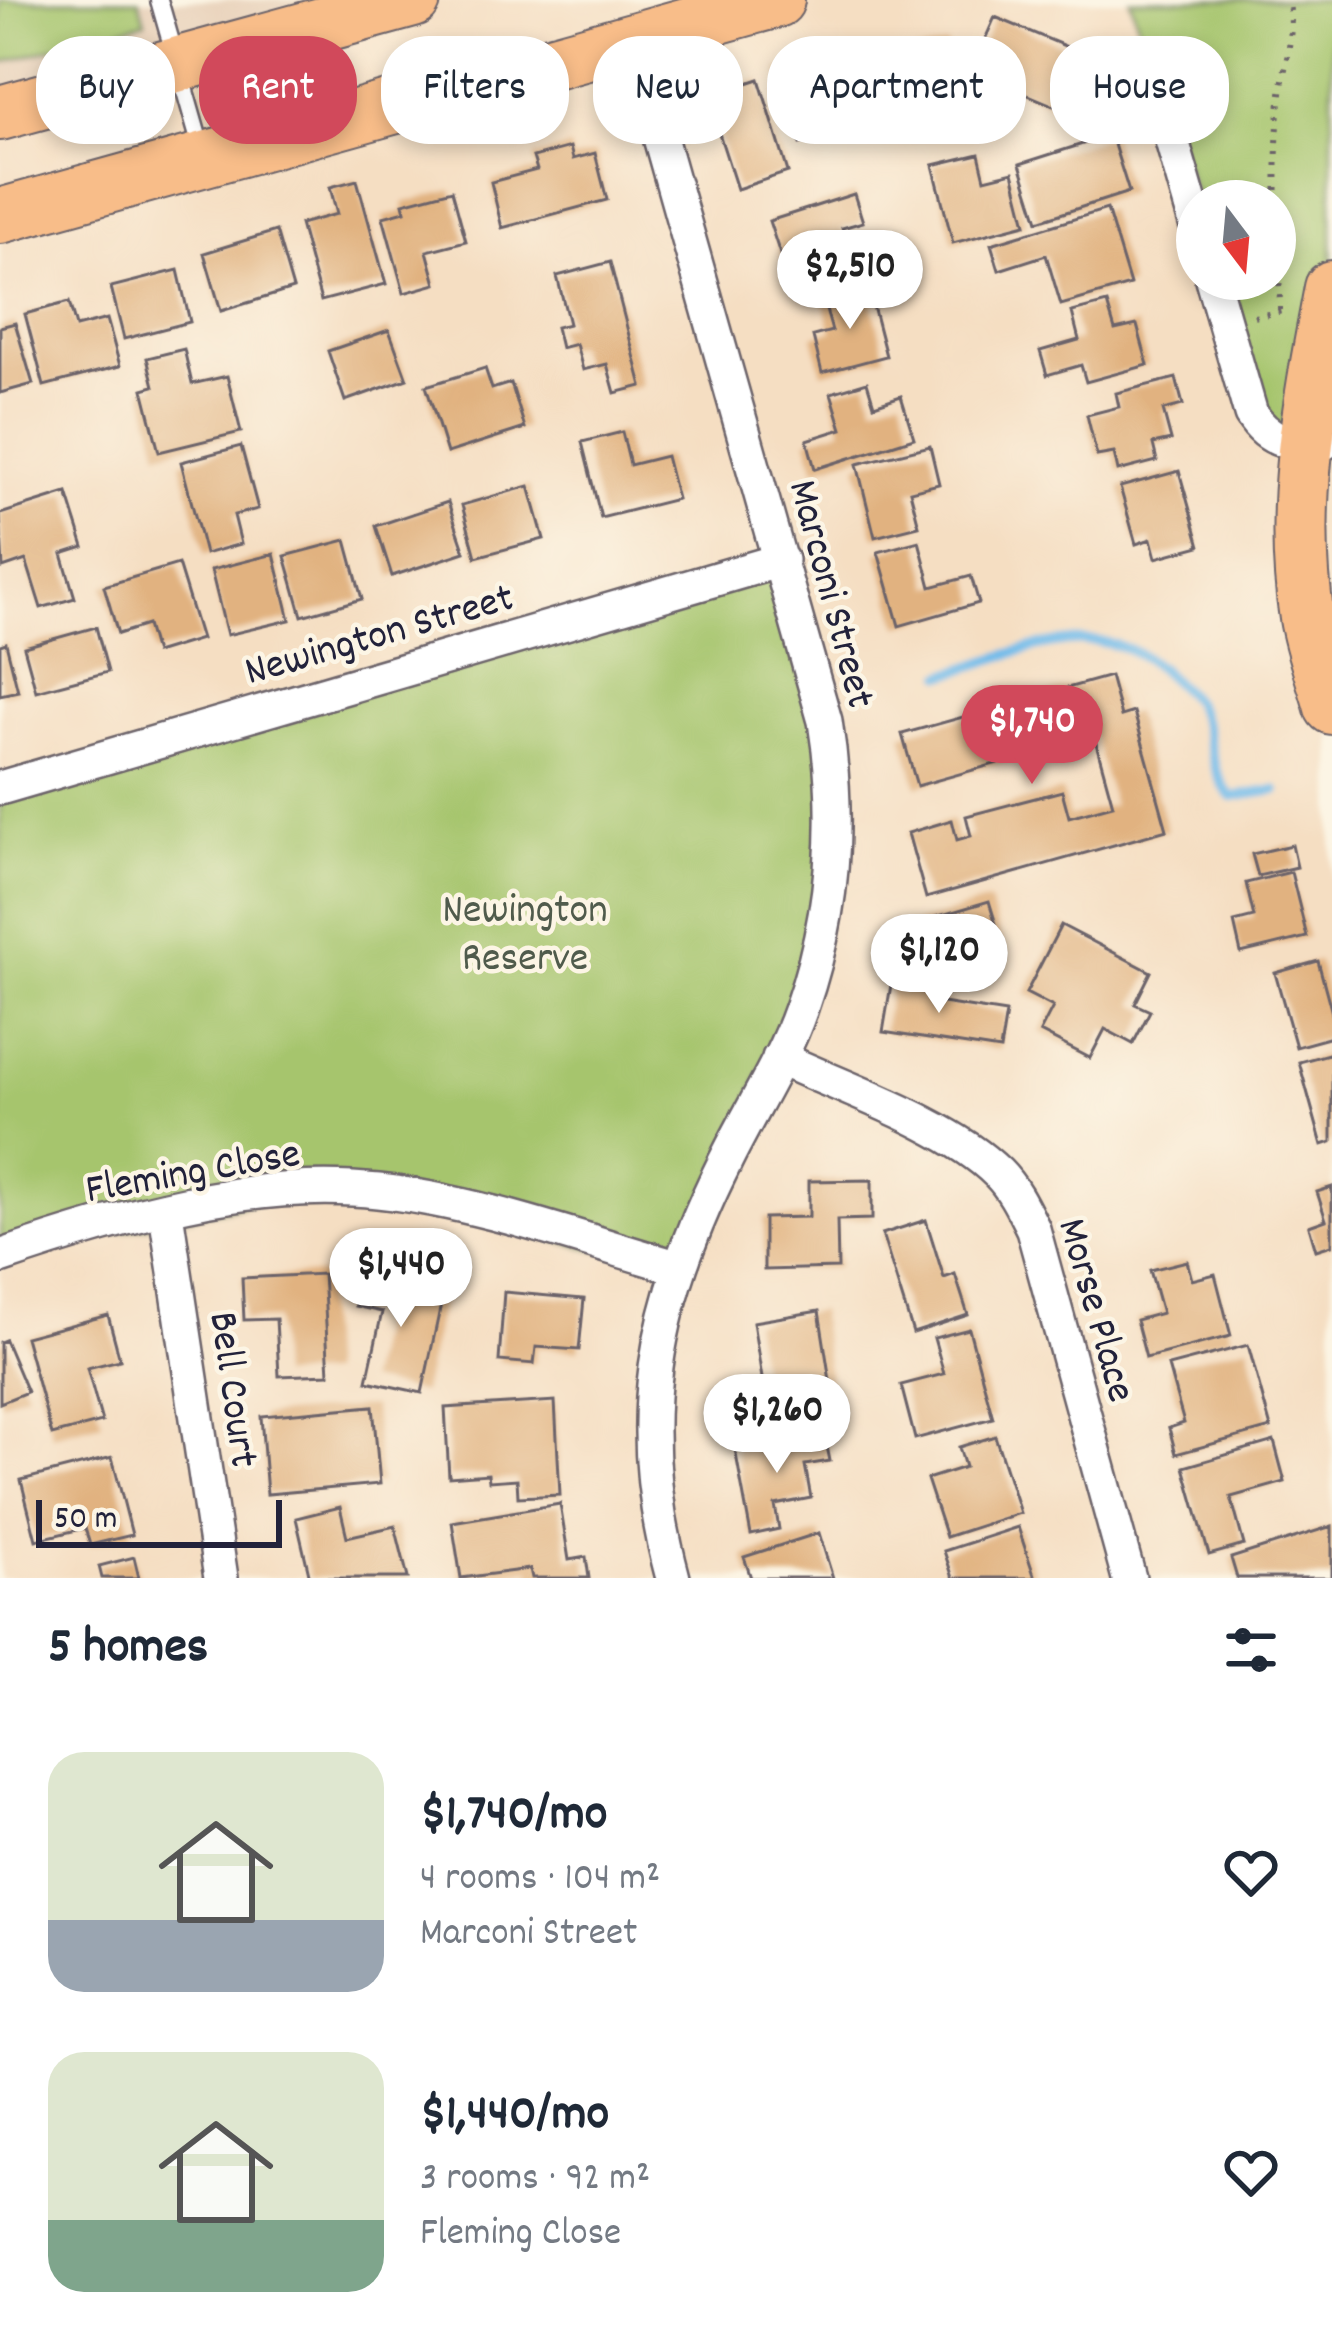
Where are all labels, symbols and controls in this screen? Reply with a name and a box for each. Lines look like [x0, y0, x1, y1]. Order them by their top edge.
chip: Buy [36, 36, 175, 144]
chip: Rent [199, 36, 357, 144]
chip: Filters [381, 36, 569, 144]
chip: New [593, 36, 743, 144]
chip: Apartment [767, 36, 1026, 144]
chip: House [1050, 36, 1229, 144]
north arrow [1176, 180, 1296, 300]
map controls [1176, 180, 1296, 300]
pin: $2,510 [752, 230, 948, 332]
text: $2,510 [804, 241, 896, 296]
street label: Marconi Street [769, 474, 888, 716]
street label: Newington Street [239, 571, 521, 705]
pin: $1,740 [934, 685, 1130, 787]
text: $1,740 [988, 696, 1076, 751]
park label: Newington Reserve [442, 883, 608, 991]
pin: $1,120 [841, 914, 1037, 1016]
text: $1,120 [898, 925, 980, 980]
street label: Fleming Close [81, 1127, 305, 1223]
street label: Morse Place [1038, 1212, 1148, 1410]
pin: $1,440 [303, 1228, 499, 1330]
text: $1,440 [356, 1239, 446, 1294]
street label: Bell Court [189, 1308, 271, 1472]
pin: $1,260 [679, 1374, 875, 1476]
text: $1,260 [730, 1385, 824, 1440]
scale bar [36, 1494, 282, 1547]
text: 50 m [54, 1497, 118, 1544]
text: 5 homes [48, 1614, 208, 1686]
icon: filters [1218, 1617, 1284, 1683]
text: $1,740/mo [420, 1781, 607, 1853]
icon: home [144, 1800, 288, 1944]
icon: heart [1218, 1839, 1284, 1905]
text: 4 rooms · 104 m² [420, 1853, 660, 1908]
text: Marconi Street [420, 1908, 638, 1963]
text: $1,440/mo [420, 2081, 609, 2153]
icon: home [144, 2100, 288, 2244]
icon: heart [1218, 2139, 1284, 2205]
text: 3 rooms · 92 m² [420, 2153, 650, 2208]
text: Fleming Close [420, 2208, 621, 2263]

